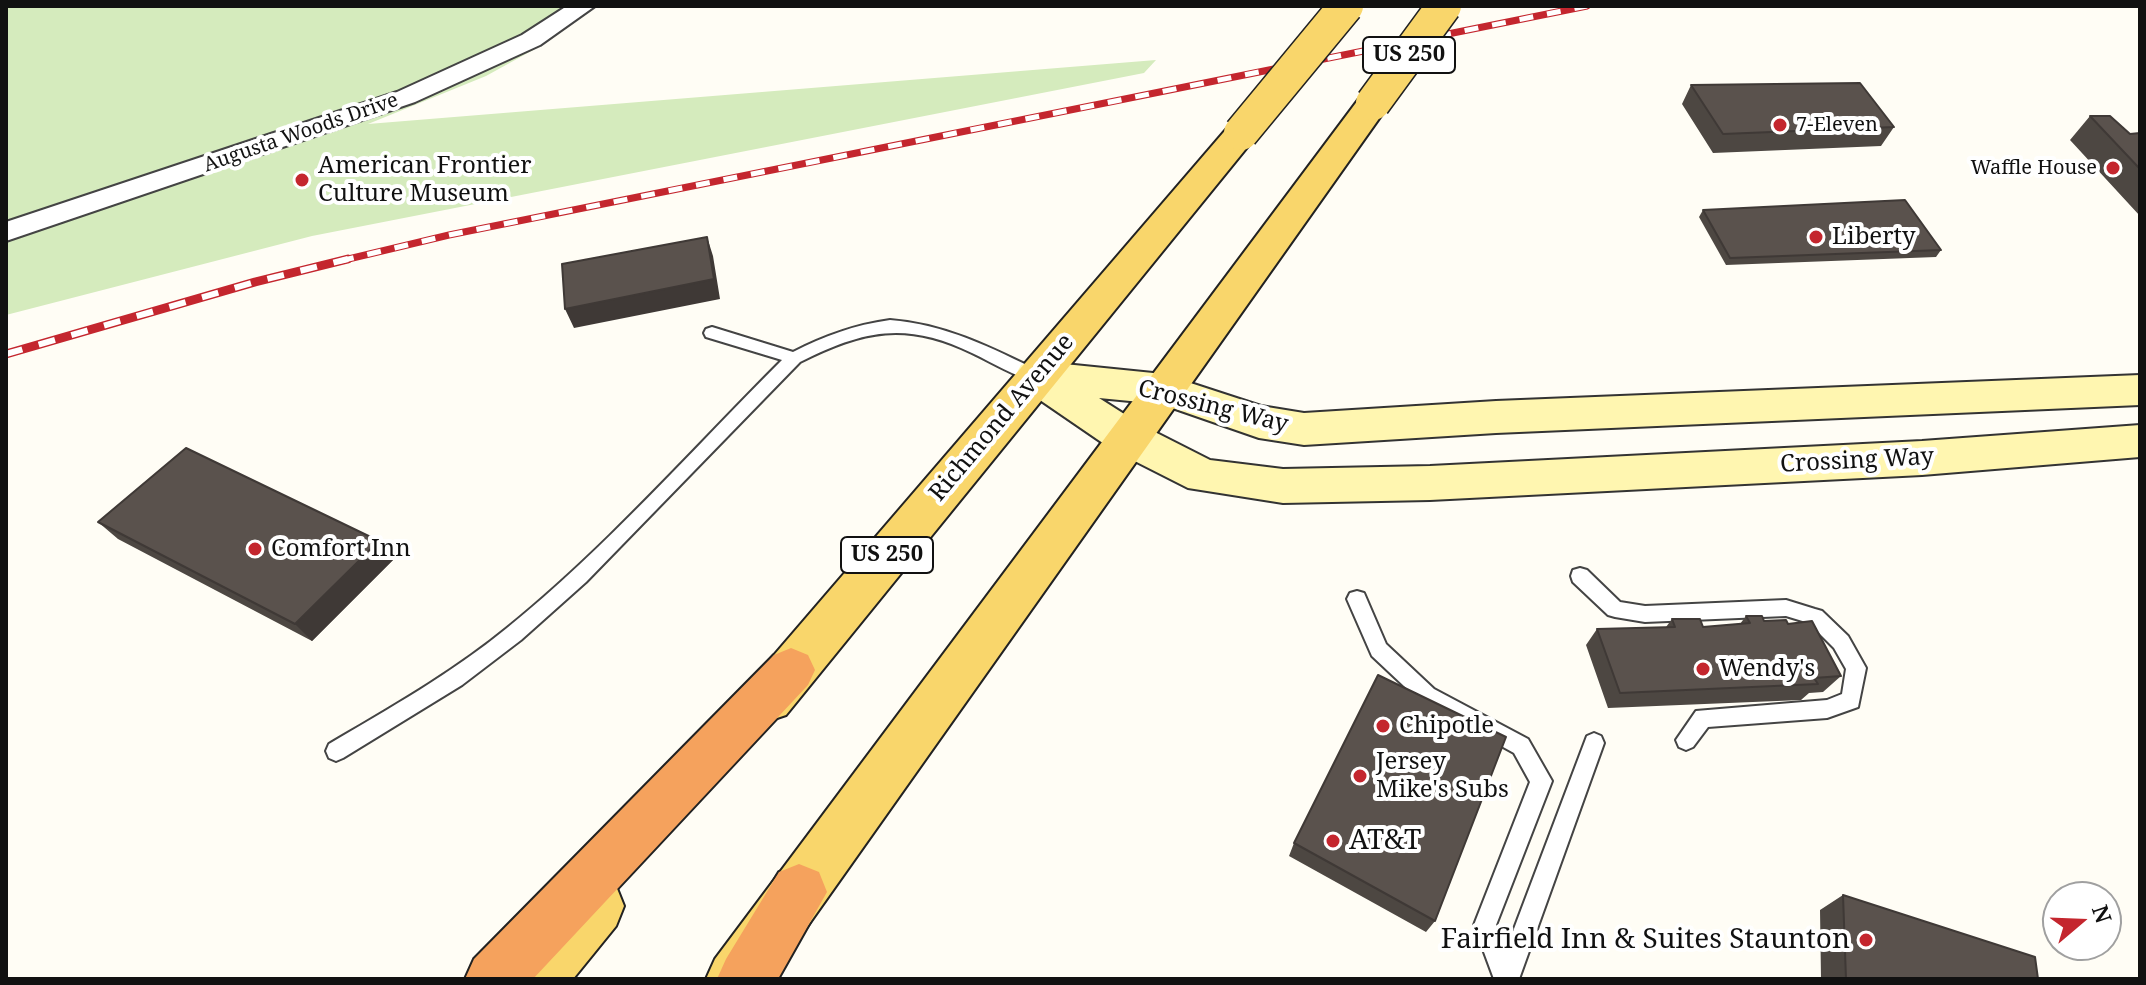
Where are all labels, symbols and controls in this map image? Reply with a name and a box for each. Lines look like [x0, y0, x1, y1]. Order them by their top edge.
road number: US 250 [1363, 37, 1455, 73]
street label: Augusta Woods Drive [200, 88, 402, 178]
place label: 7-Eleven [1796, 113, 1878, 137]
marker: 7-Eleven [1771, 116, 1789, 134]
place label: American Frontier Culture Museum [318, 152, 532, 208]
place label: Waffle House [1970, 156, 2097, 180]
marker: Waffle House [2104, 159, 2122, 177]
marker: American Frontier Culture Museum [293, 171, 311, 189]
place label: Liberty [1832, 223, 1916, 251]
marker: Liberty [1807, 228, 1825, 246]
street label: Richmond Avenue [924, 329, 1080, 507]
street label: Crossing Way [1135, 374, 1291, 440]
street label: Crossing Way [1779, 443, 1935, 479]
place label: Comfort Inn [271, 535, 411, 563]
road number: US 250 [841, 537, 933, 573]
marker: Comfort Inn [246, 540, 264, 558]
place label: Wendy's [1719, 655, 1815, 683]
marker: Wendy's [1694, 660, 1712, 678]
place label: Chipotle [1399, 712, 1494, 740]
marker: Chipotle [1374, 717, 1392, 735]
place label: Jersey Mike's Subs [1376, 748, 1509, 804]
marker: Jersey Mike's Subs [1351, 767, 1369, 785]
place label: AT&T [1349, 824, 1421, 858]
marker: AT&T [1324, 832, 1342, 850]
north arrow [2042, 881, 2122, 961]
text: N [2086, 901, 2120, 927]
place label: Fairfield Inn & Suites Staunton [1441, 923, 1850, 957]
marker: Fairfield Inn & Suites Staunton [1857, 931, 1875, 949]

